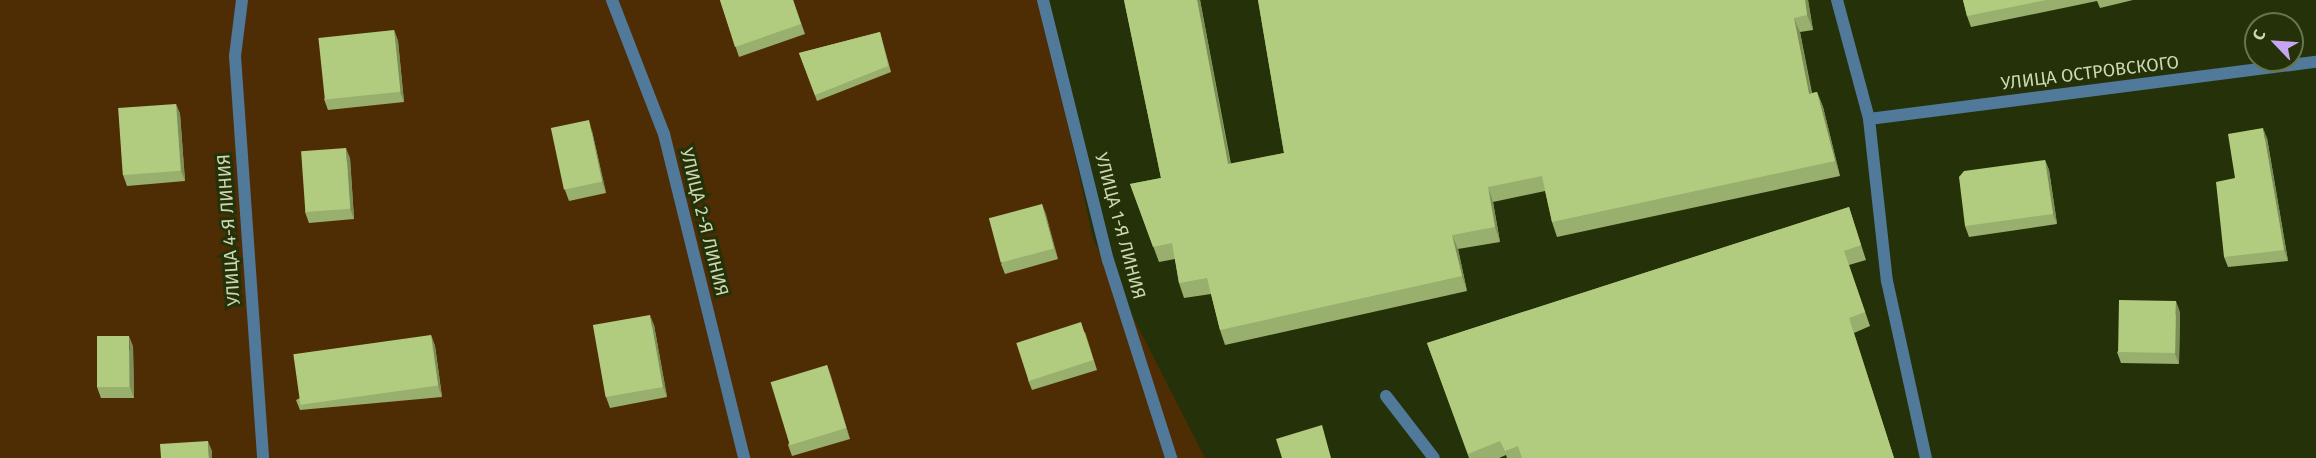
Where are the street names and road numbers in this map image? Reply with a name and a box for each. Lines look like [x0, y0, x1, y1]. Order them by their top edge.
street label: УЛИЦА ОСТРОВСКОГО [2000, 51, 2180, 95]
street label: УЛИЦА 2-Я ЛИНИЯ [675, 146, 733, 298]
street label: УЛИЦА 1-Я ЛИНИЯ [1090, 150, 1150, 302]
street label: УЛИЦА 4-Я ЛИНИЯ [213, 153, 245, 307]

